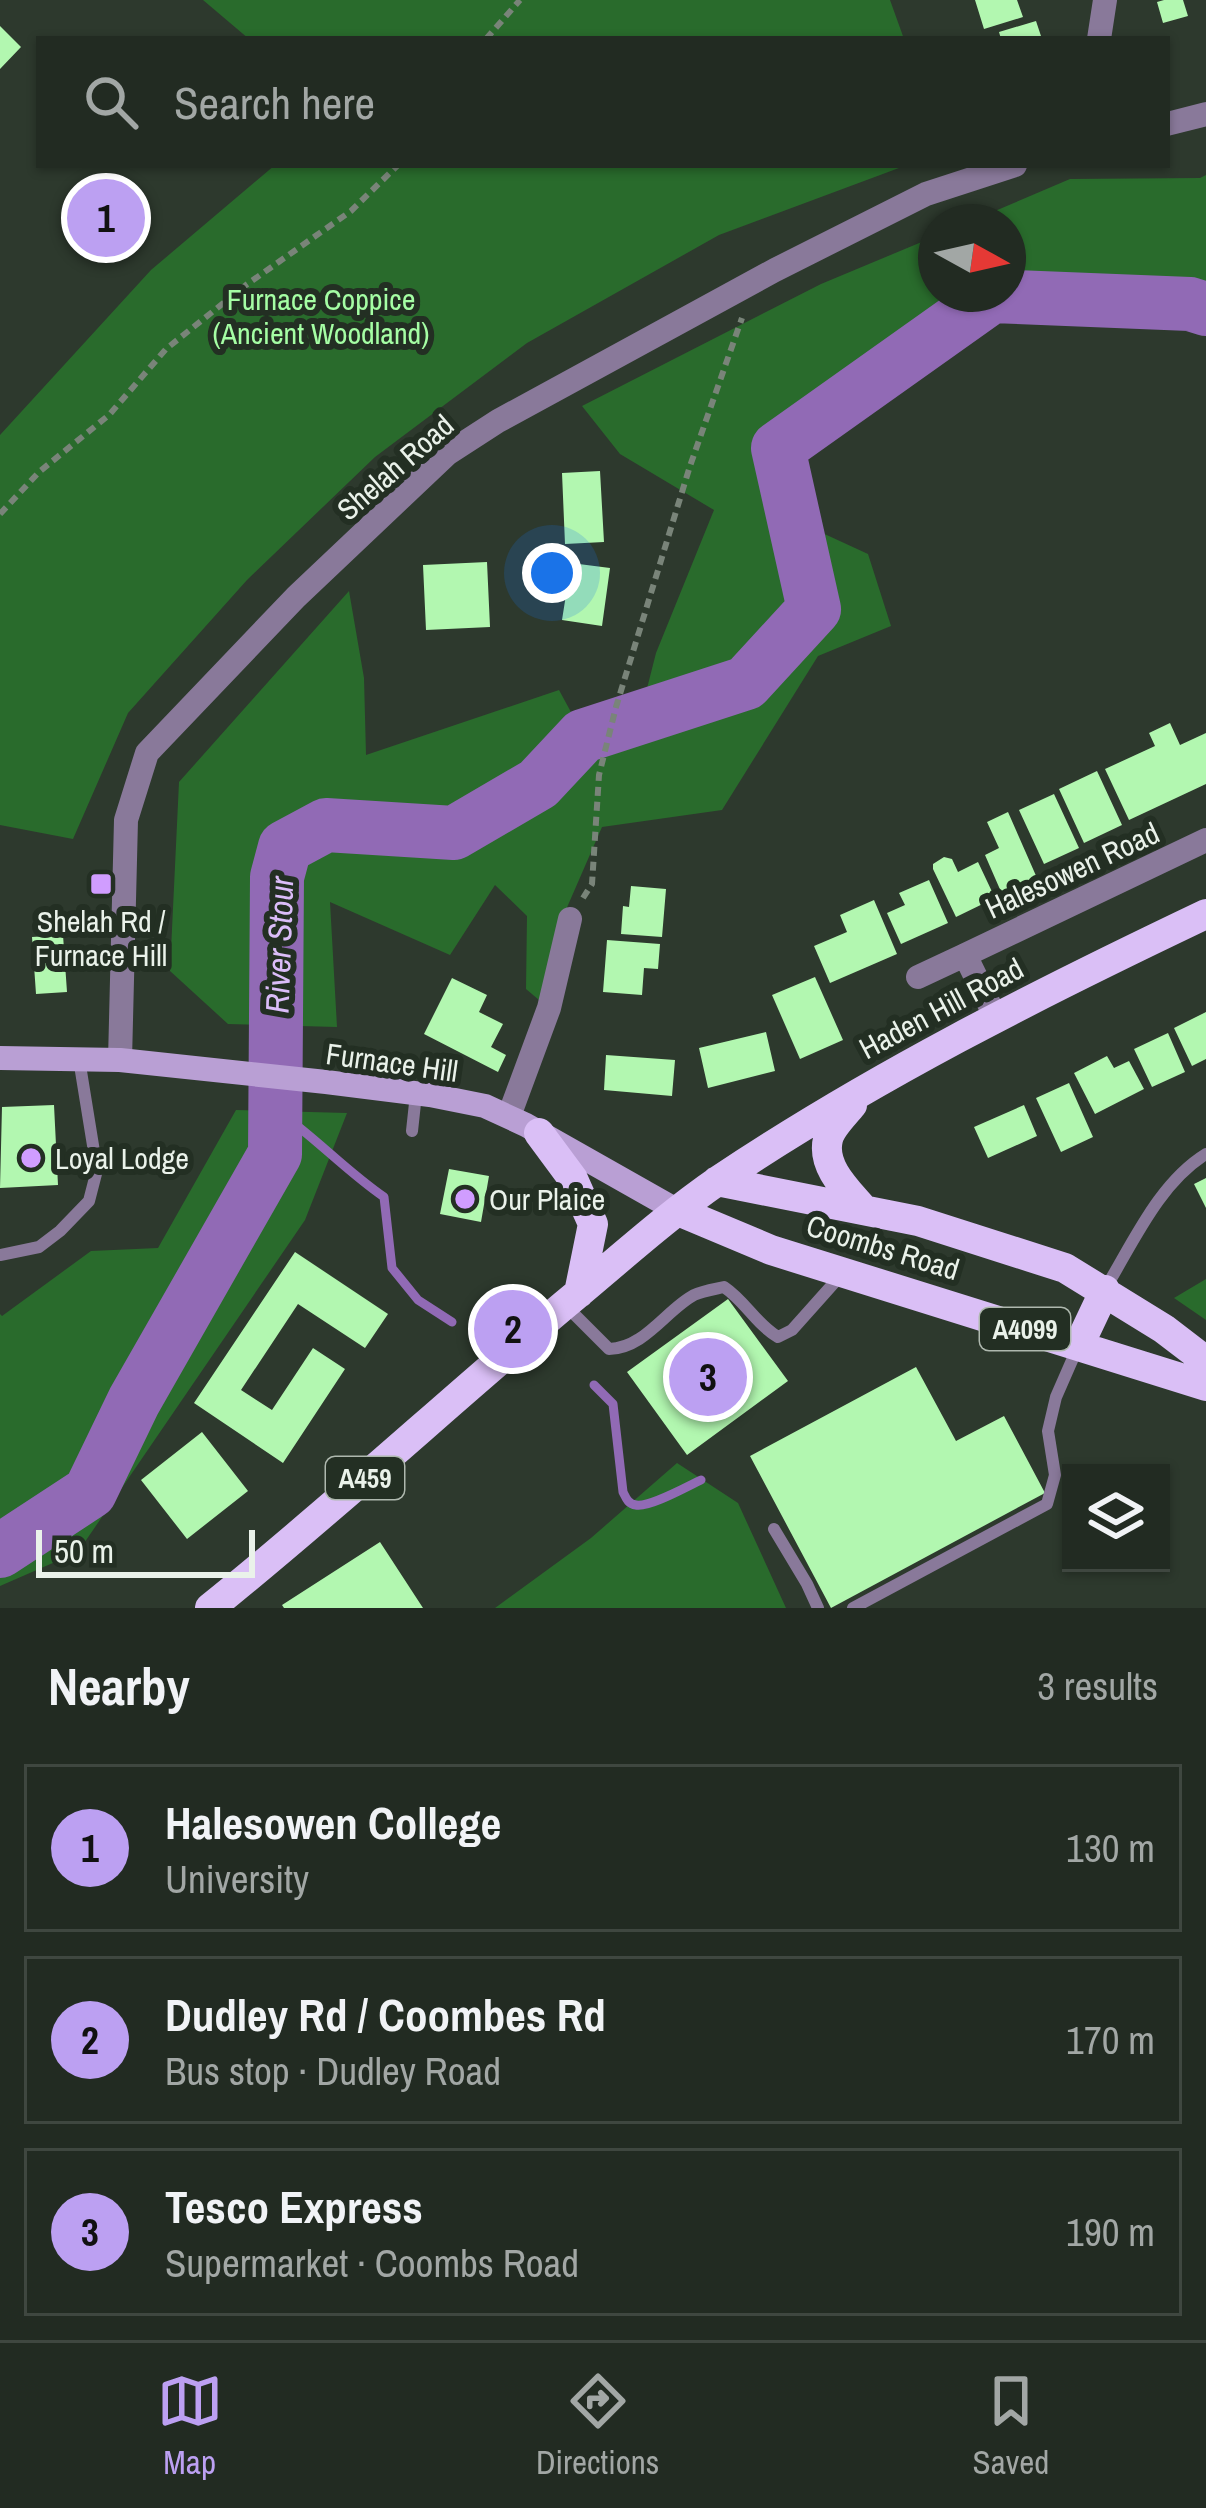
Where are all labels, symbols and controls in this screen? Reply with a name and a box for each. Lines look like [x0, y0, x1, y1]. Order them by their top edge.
search box [36, 36, 1170, 168]
icon: search [78, 69, 144, 135]
text: Search here [174, 72, 375, 133]
pin: 1 [67, 173, 145, 263]
north arrow [918, 204, 1026, 312]
park label: Furnace Coppice (Ancient Woodland) [213, 279, 430, 353]
street label: Shelah Road [328, 405, 462, 529]
your location [522, 543, 582, 603]
street label: Halesowen Road [979, 812, 1165, 928]
marker: Shelah Rd / Furnace Hill [88, 871, 114, 897]
water label: River Stour [255, 875, 303, 1014]
place label: Shelah Rd / Furnace Hill [35, 901, 167, 975]
street label: Haden Hill Road [852, 948, 1030, 1068]
street label: Furnace Hill [324, 1033, 460, 1091]
place label: Loyal Lodge [55, 1138, 189, 1178]
marker: Loyal Lodge [18, 1145, 44, 1171]
place label: Our Plaice [489, 1179, 605, 1219]
marker: Our Plaice [452, 1186, 478, 1212]
street label: Coombs Road [802, 1205, 964, 1289]
pin: 2 [474, 1284, 552, 1374]
road number: A4099 [980, 1308, 1070, 1350]
pin: 3 [669, 1332, 747, 1422]
road number: A459 [326, 1457, 404, 1499]
map controls [1062, 1464, 1170, 1572]
button: layers [1062, 1464, 1170, 1572]
scale bar [36, 1524, 255, 1577]
text: 50 m [54, 1529, 114, 1573]
text: Nearby [48, 1652, 190, 1721]
text: 3 results [1037, 1660, 1158, 1712]
text: Halesowen College [165, 1792, 501, 1853]
text: 1 [81, 1822, 99, 1874]
text: 130 m [1066, 1822, 1155, 1874]
text: University [165, 1853, 309, 1905]
text: Dudley Rd / Coombes Rd [165, 1984, 606, 2045]
text: 2 [81, 2014, 99, 2066]
text: 170 m [1066, 2014, 1155, 2066]
text: Bus stop · Dudley Road [165, 2045, 501, 2097]
text: Tesco Express [165, 2176, 423, 2237]
text: 3 [81, 2206, 99, 2258]
text: 190 m [1066, 2206, 1155, 2258]
text: Supermarket · Coombs Road [165, 2237, 579, 2289]
tab: Map [157, 2368, 223, 2484]
tab: Directions [536, 2368, 659, 2484]
tab: Saved [973, 2368, 1049, 2484]

